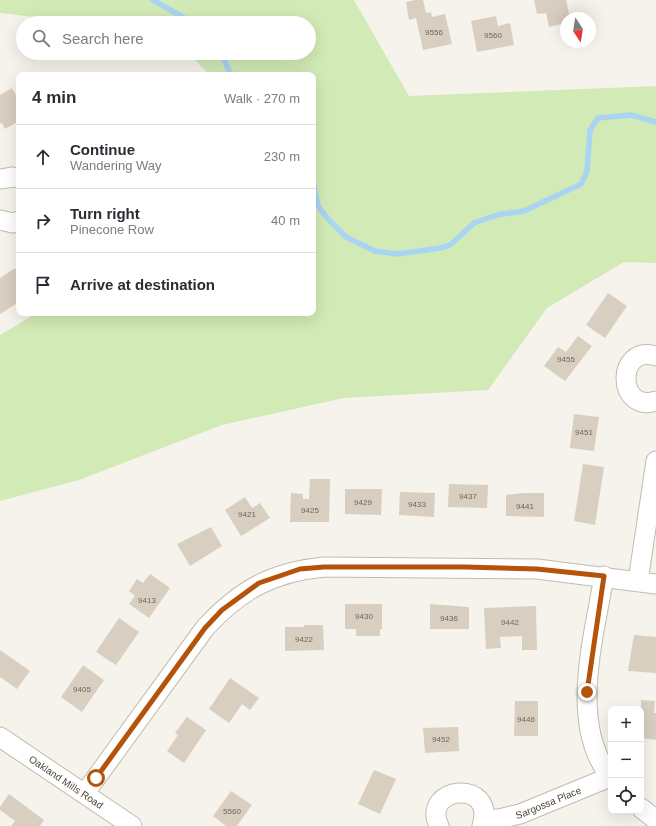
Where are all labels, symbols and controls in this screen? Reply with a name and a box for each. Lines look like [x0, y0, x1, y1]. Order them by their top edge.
north arrow [560, 12, 596, 48]
search box [16, 16, 316, 60]
icon: search [30, 27, 52, 49]
house number: 9556 [425, 28, 443, 37]
text: Search here [62, 30, 144, 47]
house number: 9560 [484, 31, 502, 40]
text: 4 min [32, 88, 76, 107]
text: Walk · 270 m [224, 91, 300, 106]
text: Continue [70, 141, 135, 158]
icon: ahead [32, 146, 54, 168]
text: 230 m [264, 149, 300, 164]
text: Wandering Way [70, 158, 162, 173]
text: Turn right [70, 205, 140, 222]
icon: right [32, 210, 54, 232]
text: 40 m [271, 213, 300, 228]
text: Pinecone Row [70, 222, 154, 237]
icon: arrive [32, 274, 54, 296]
text: Arrive at destination [70, 276, 215, 293]
house number: 9455 [557, 355, 575, 364]
house number: 9451 [575, 428, 593, 437]
house number: 9437 [459, 492, 477, 501]
house number: 9429 [354, 498, 372, 507]
house number: 9433 [408, 500, 426, 509]
house number: 9441 [516, 502, 534, 511]
house number: 9425 [301, 506, 319, 515]
house number: 9421 [238, 510, 256, 519]
house number: 9413 [138, 596, 156, 605]
house number: 9430 [355, 612, 373, 621]
house number: 9436 [440, 614, 458, 623]
house number: 9442 [501, 618, 519, 627]
house number: 9422 [295, 635, 313, 644]
route end [578, 683, 596, 701]
house number: 9405 [73, 685, 91, 694]
map controls [608, 706, 644, 814]
button: + [608, 706, 644, 742]
house number: 9446 [517, 715, 535, 724]
house number: 9452 [432, 735, 450, 744]
button: − [608, 742, 644, 778]
street label: Oakland Mills Road [27, 753, 105, 811]
route start [87, 769, 105, 787]
button: locate [608, 778, 644, 814]
street label: Sargossa Place [514, 784, 583, 820]
house number: 5560 [223, 807, 241, 816]

